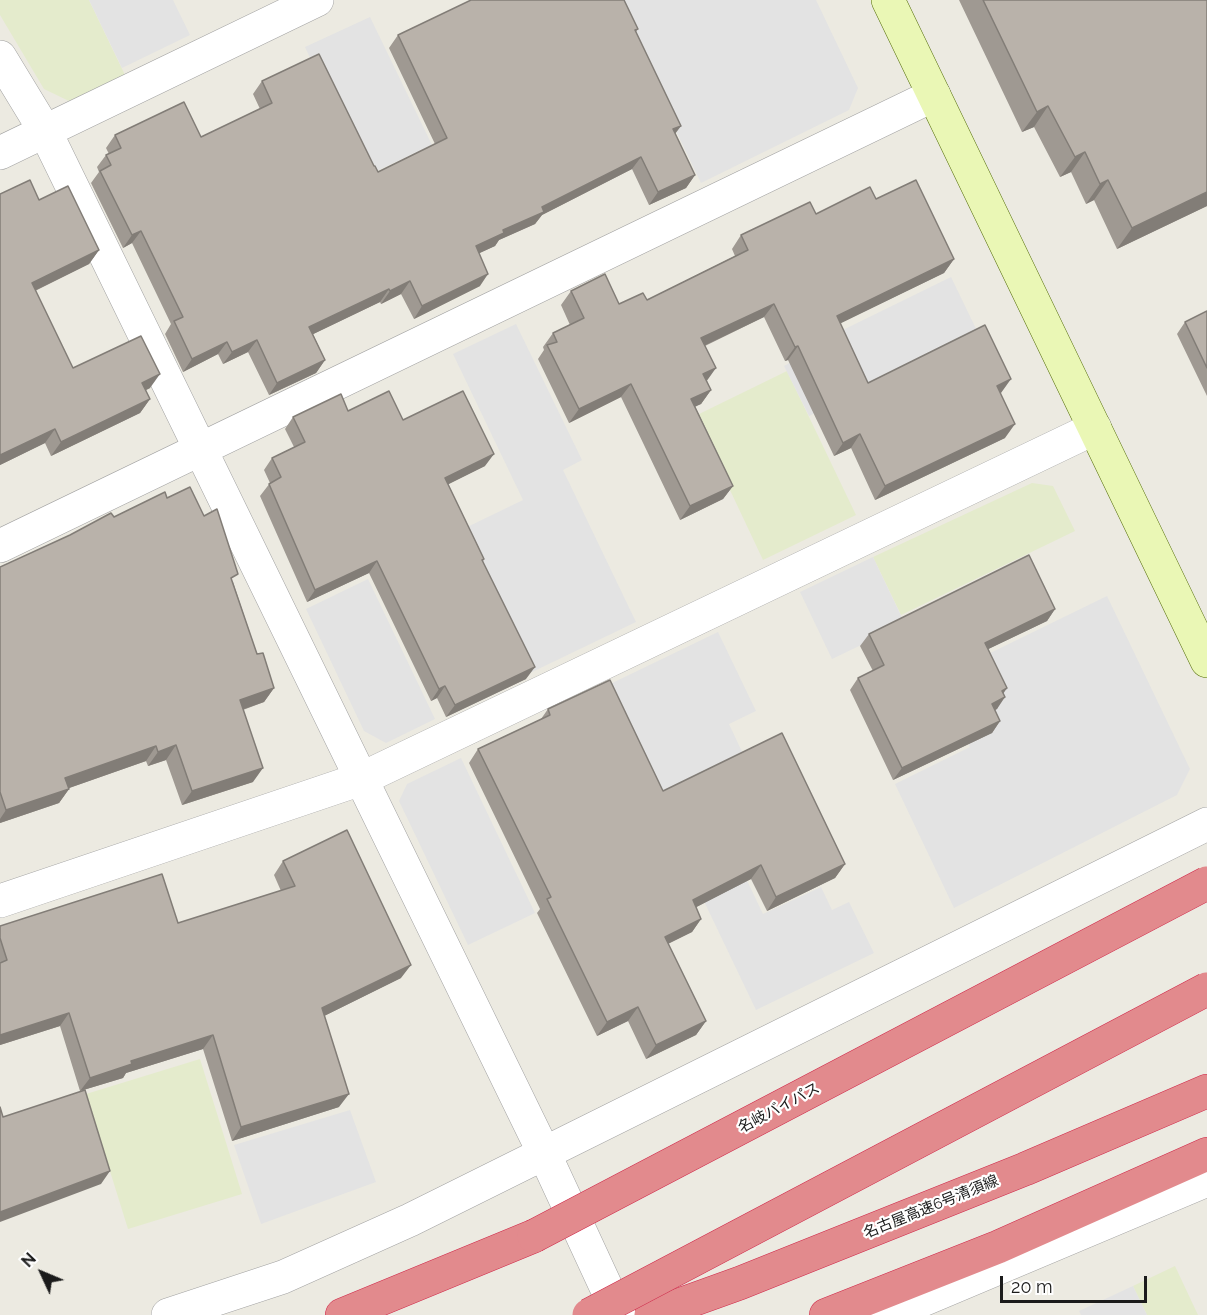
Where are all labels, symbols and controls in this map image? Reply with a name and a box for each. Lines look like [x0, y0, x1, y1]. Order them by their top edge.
street label: 名岐バイパス [735, 1079, 823, 1137]
street label: 名古屋高速6号清須線 [861, 1172, 1001, 1242]
north arrow [12, 1243, 72, 1303]
text: N [18, 1249, 40, 1271]
scale bar [1003, 1264, 1150, 1302]
text: 20 m [1011, 1276, 1053, 1297]

